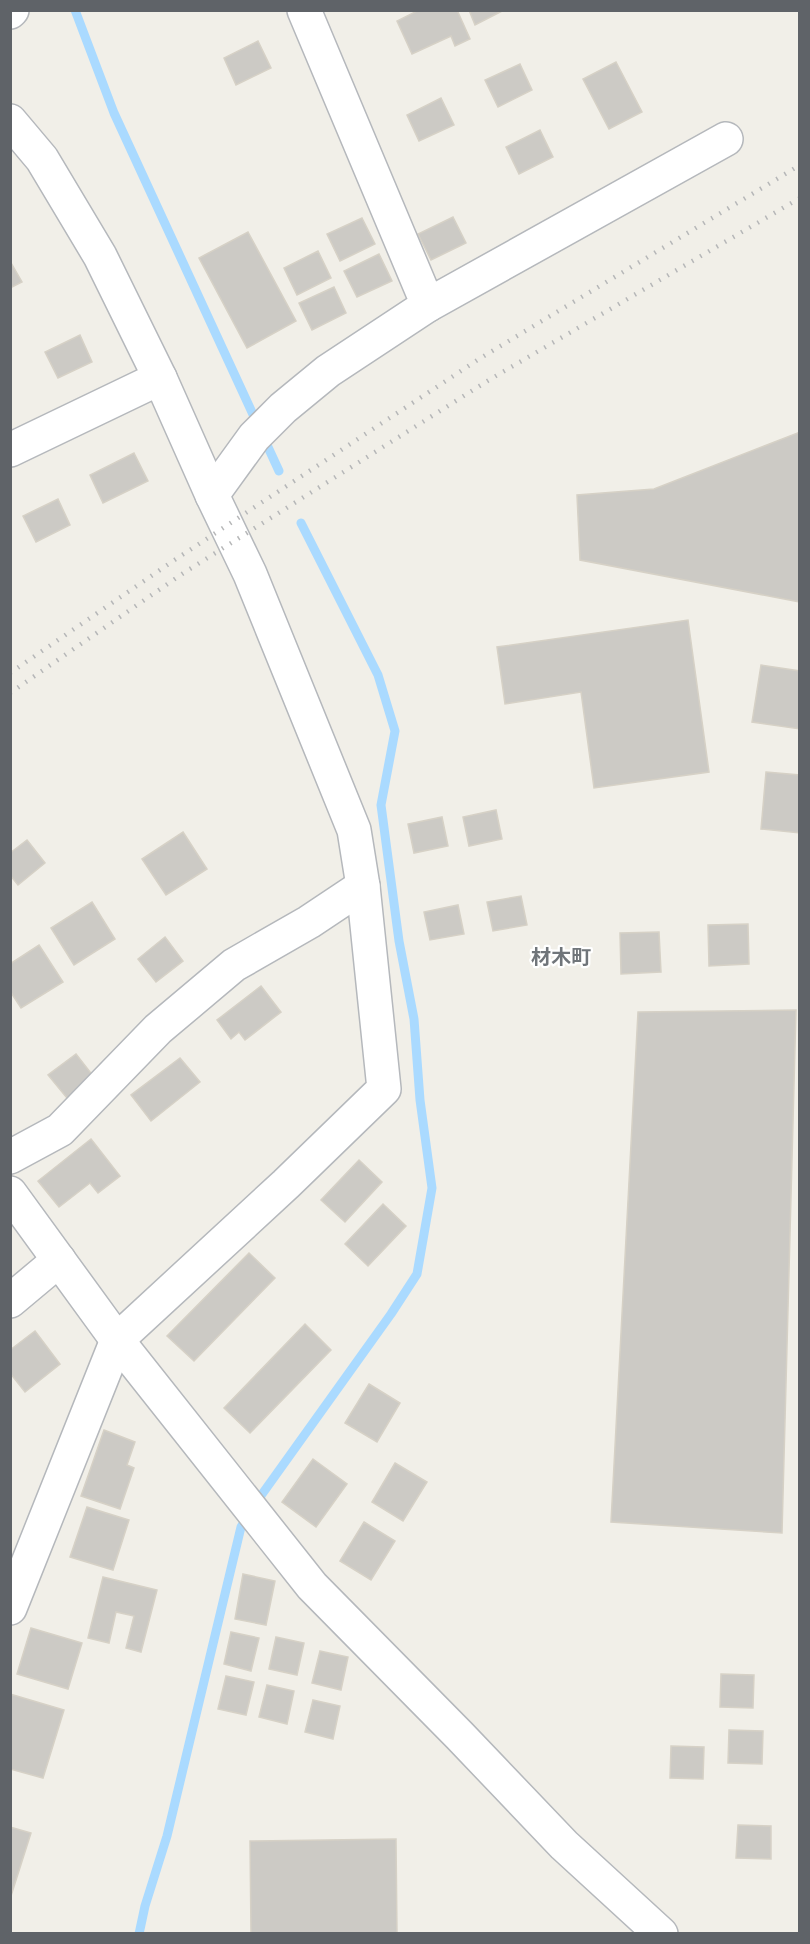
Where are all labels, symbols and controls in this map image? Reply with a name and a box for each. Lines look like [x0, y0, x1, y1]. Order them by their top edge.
district label: 材木町 [531, 945, 591, 969]

